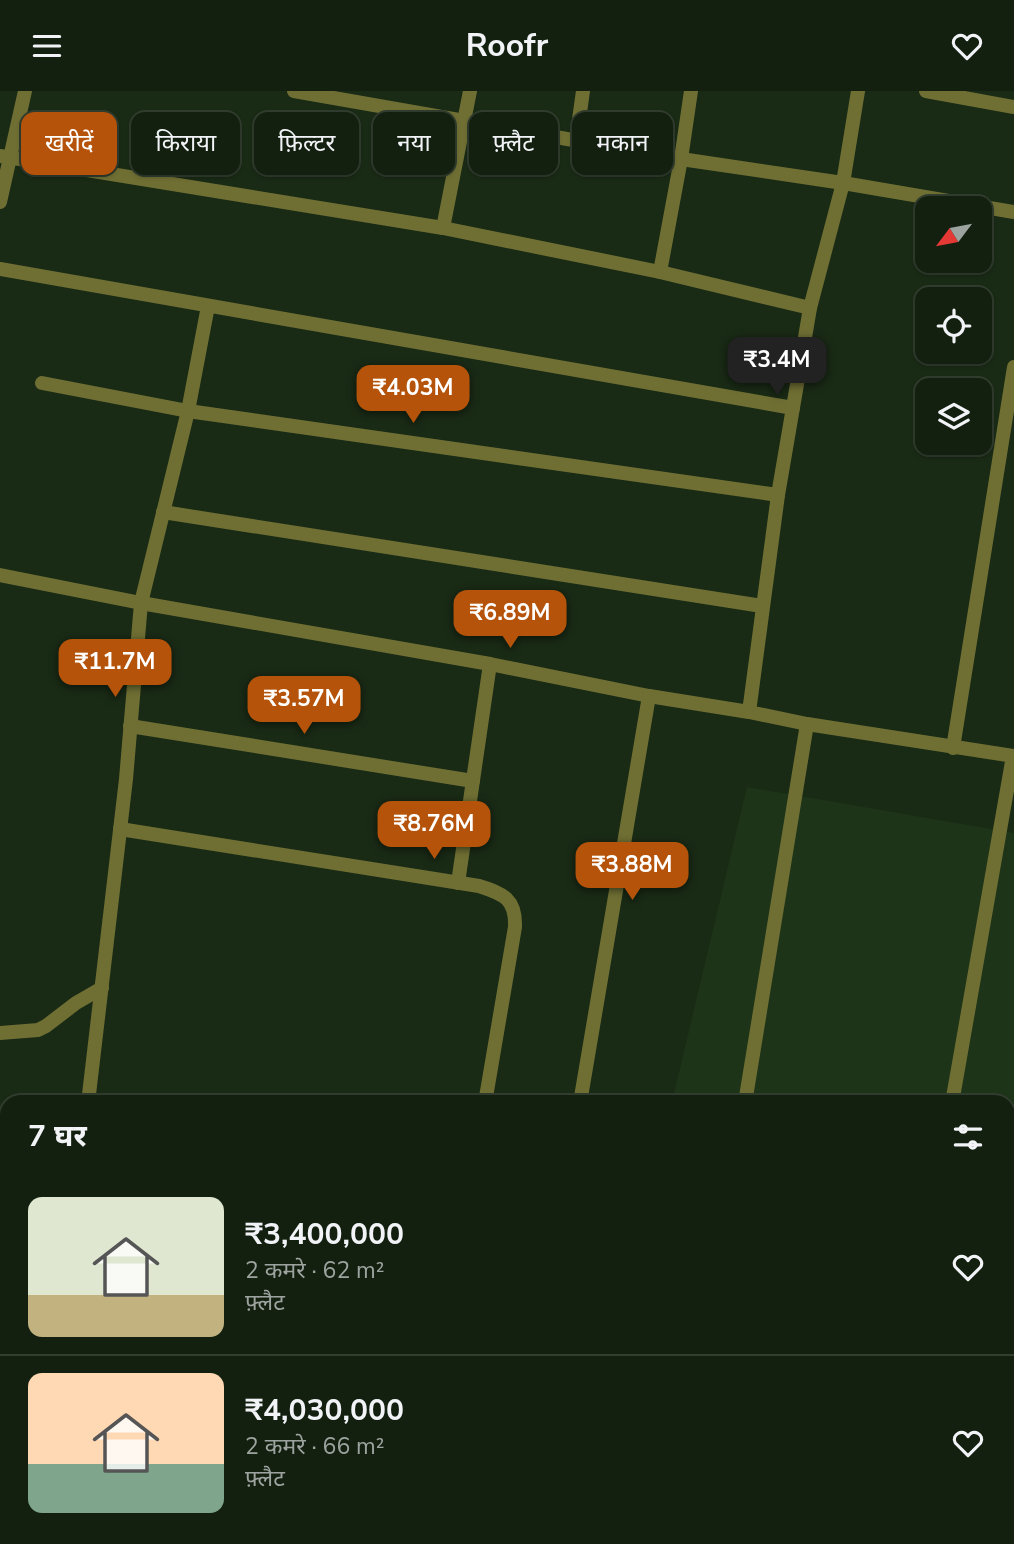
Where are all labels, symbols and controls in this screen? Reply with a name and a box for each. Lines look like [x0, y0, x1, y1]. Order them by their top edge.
text: Roofr [466, 24, 548, 67]
icon: menu [28, 27, 66, 65]
icon: heart [948, 27, 986, 65]
chip: खरीदें [21, 112, 117, 175]
chip: किराया [131, 112, 240, 175]
chip: फ़िल्टर [254, 112, 359, 175]
chip: नया [373, 112, 455, 175]
chip: फ़्लैट [469, 112, 558, 175]
chip: मकान [572, 112, 673, 175]
north arrow [915, 196, 992, 273]
map controls [915, 196, 992, 455]
button: locate [915, 287, 992, 364]
pin: ₹3.4M [728, 337, 826, 397]
text: ₹3.4M [743, 344, 811, 375]
pin: ₹4.03M [356, 365, 470, 425]
text: ₹4.03M [373, 372, 453, 403]
button: layers [915, 378, 992, 455]
pin: ₹6.89M [453, 591, 567, 650]
text: ₹6.89M [470, 597, 550, 628]
pin: ₹11.7M [58, 639, 172, 699]
text: ₹11.7M [75, 646, 155, 677]
pin: ₹3.57M [247, 677, 361, 736]
text: ₹3.57M [264, 683, 344, 714]
pin: ₹8.76M [377, 801, 491, 861]
text: ₹8.76M [394, 808, 474, 839]
pin: ₹3.88M [575, 843, 689, 902]
text: ₹3.88M [592, 849, 672, 880]
text: 7 घर [28, 1116, 87, 1157]
icon: filters [949, 1118, 987, 1156]
text: ₹3,400,000 [245, 1214, 404, 1255]
icon: home [84, 1225, 168, 1309]
icon: heart [949, 1248, 987, 1286]
text: 2 कमरे · 62 m² [245, 1255, 385, 1286]
text: फ़्लैट [245, 1287, 285, 1318]
text: ₹4,030,000 [245, 1390, 404, 1431]
icon: home [84, 1401, 168, 1485]
icon: heart [949, 1424, 987, 1462]
text: 2 कमरे · 66 m² [245, 1431, 385, 1462]
text: फ़्लैट [245, 1463, 285, 1494]

